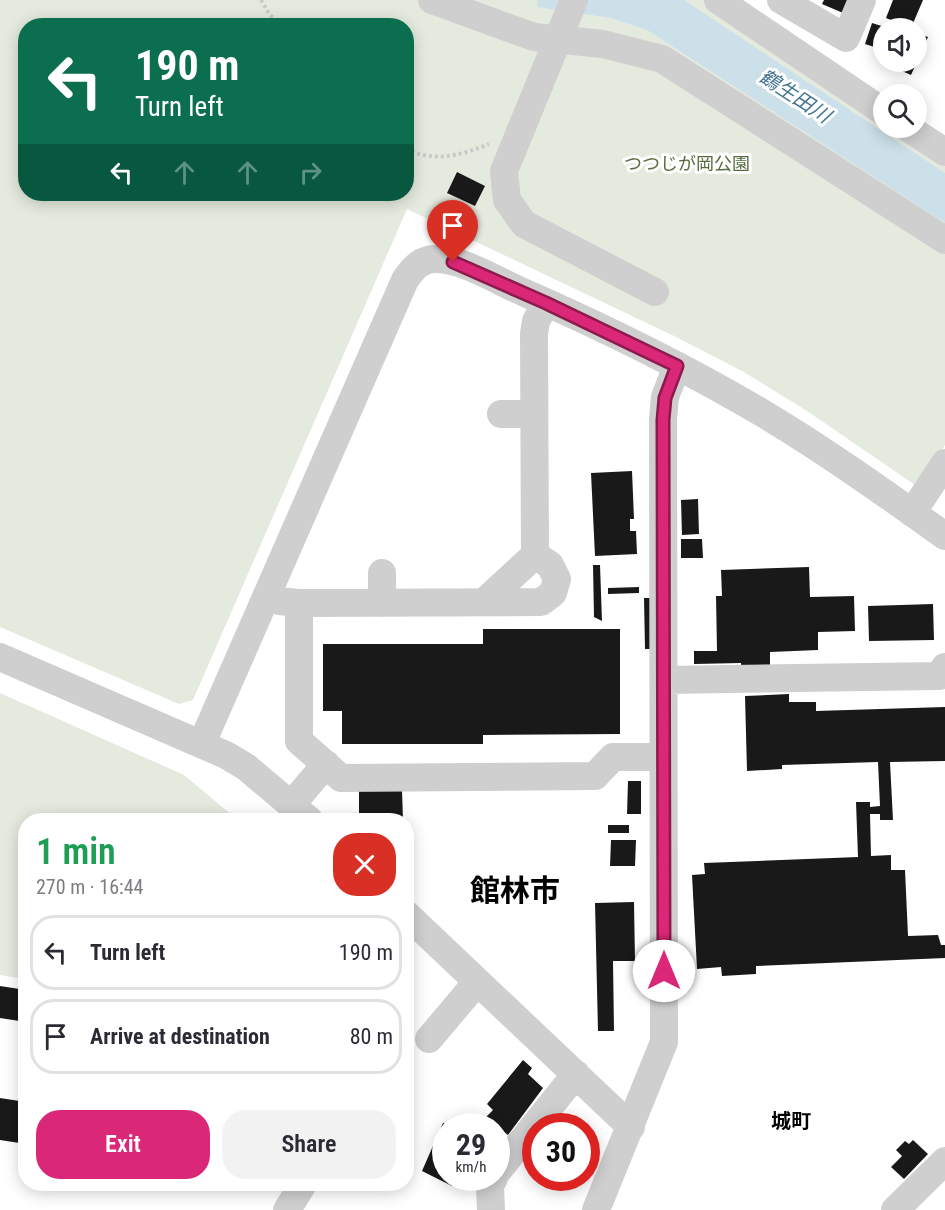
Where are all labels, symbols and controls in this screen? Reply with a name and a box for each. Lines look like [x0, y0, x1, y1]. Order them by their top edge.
map controls [873, 18, 927, 138]
button: sound [873, 18, 927, 72]
text: 190 m [135, 41, 240, 90]
icon: left [36, 42, 114, 120]
water label: 鶴生田川 [755, 64, 837, 129]
button: search [873, 84, 927, 138]
text: Turn left [135, 91, 224, 123]
park label: つつじが岡公園 [624, 153, 750, 174]
icon: left [105, 156, 138, 189]
icon: ahead [168, 156, 201, 189]
icon: ahead [231, 156, 264, 189]
icon: right [294, 156, 327, 189]
pin [427, 200, 478, 262]
icon: arrive [436, 209, 469, 242]
text: 1 min [36, 831, 116, 873]
button: close [333, 833, 396, 896]
district label: 館林市 [470, 873, 560, 908]
text: 270 m · 16:44 [36, 875, 143, 899]
icon: left [39, 936, 72, 969]
position arrow [632, 939, 696, 1003]
text: Turn left [90, 940, 165, 965]
text: 190 m [339, 940, 393, 965]
icon: arrive [39, 1020, 72, 1053]
text: Arrive at destination [90, 1024, 270, 1049]
text: 80 m [350, 1024, 393, 1049]
district label: 城町 [771, 1109, 811, 1133]
button: Exit [36, 1110, 210, 1179]
button: Share [222, 1110, 396, 1179]
speed limit sign: 30 [522, 1113, 600, 1191]
text: 29 [456, 1127, 486, 1162]
text: km/h [456, 1158, 486, 1176]

